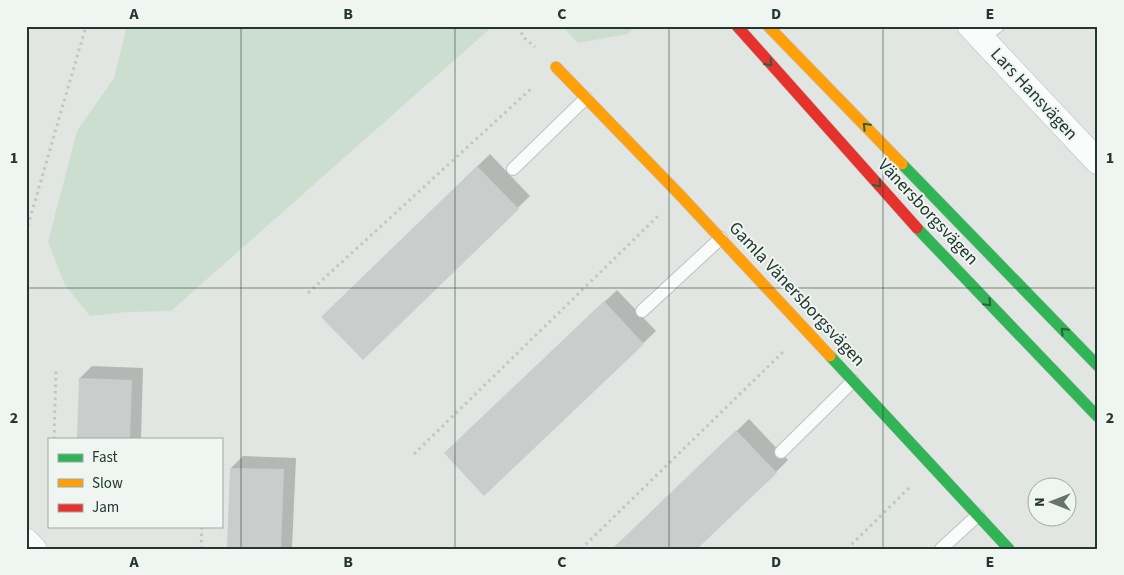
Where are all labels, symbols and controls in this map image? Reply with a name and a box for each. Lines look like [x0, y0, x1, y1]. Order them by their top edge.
text: A [128, 3, 139, 25]
text: B [343, 3, 353, 25]
text: C [557, 3, 567, 25]
text: D [771, 3, 781, 25]
text: E [986, 3, 994, 25]
street label: Lars Hansvägen [985, 42, 1083, 146]
one-way arrow [764, 57, 773, 66]
one-way arrow [863, 123, 872, 132]
text: 1 [10, 147, 18, 169]
text: 1 [1106, 147, 1114, 169]
street label: Vänersborgsvägen [872, 153, 984, 271]
one-way arrow [872, 178, 881, 187]
street label: Gamla Vänersborgsvägen [723, 216, 871, 372]
one-way arrow [983, 297, 992, 306]
one-way arrow [1061, 328, 1070, 337]
text: 2 [10, 407, 18, 429]
text: 2 [1106, 407, 1114, 429]
legend [48, 438, 222, 528]
text: Fast [92, 447, 118, 468]
text: Slow [92, 473, 123, 494]
north arrow [1026, 478, 1076, 528]
text: Jam [92, 497, 119, 518]
text: N [1030, 497, 1050, 507]
text: A [128, 551, 139, 573]
text: B [343, 551, 353, 573]
text: C [557, 551, 567, 573]
text: D [771, 551, 781, 573]
text: E [986, 551, 994, 573]

